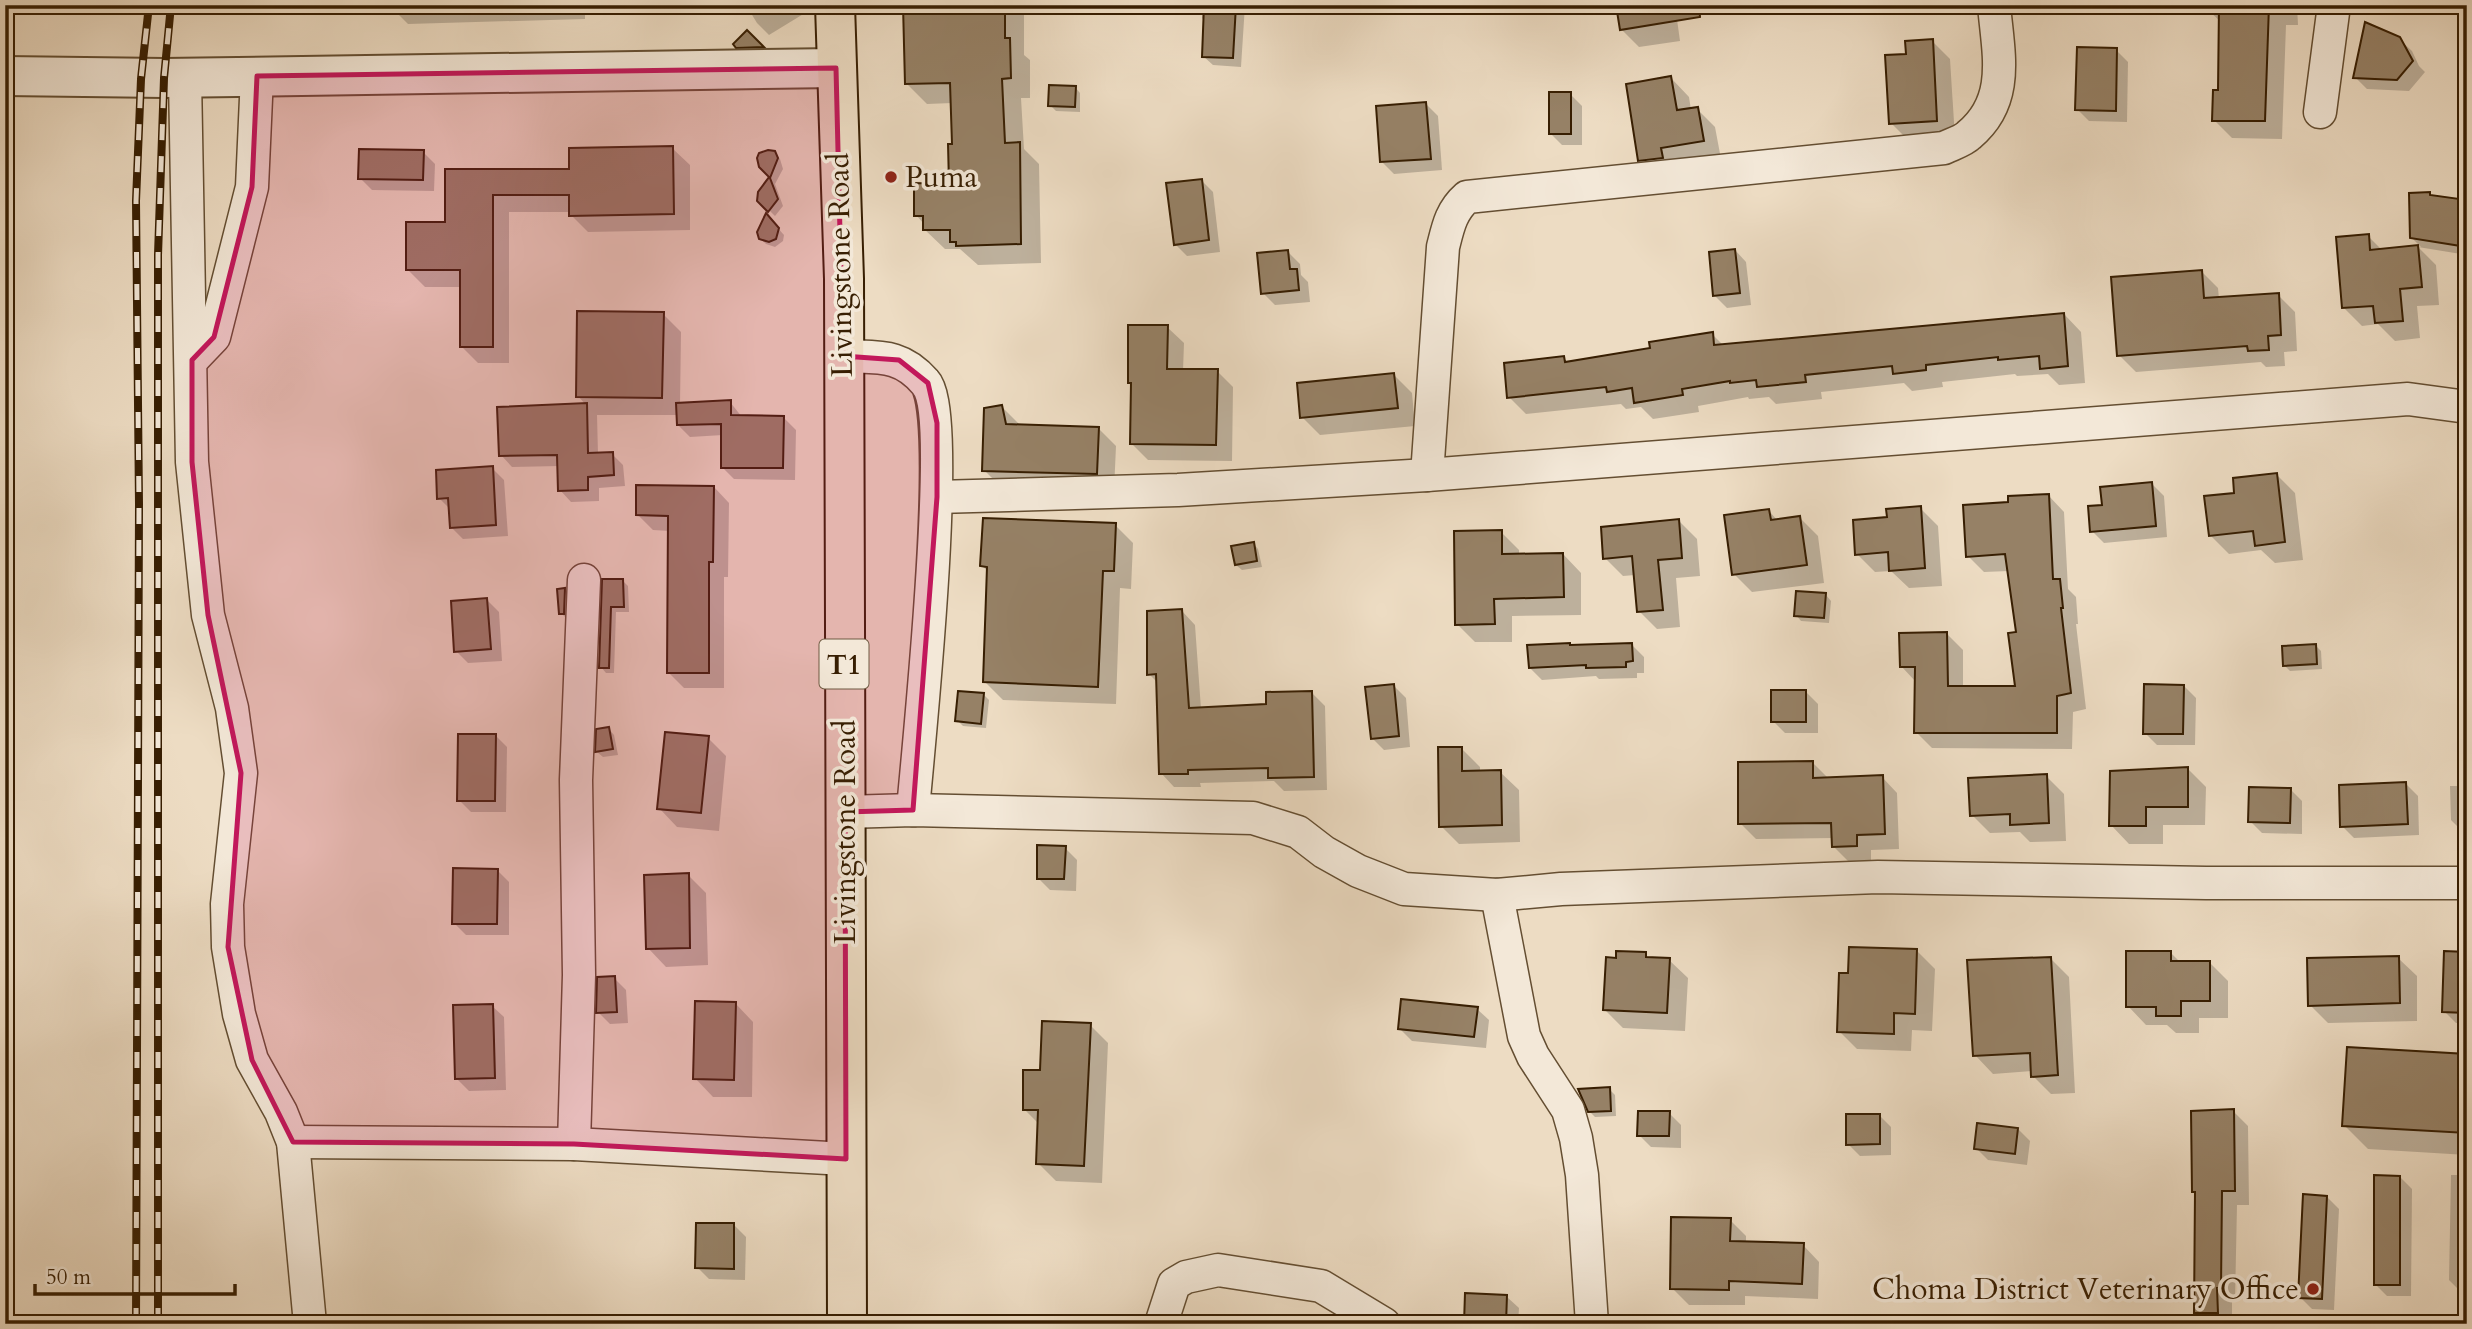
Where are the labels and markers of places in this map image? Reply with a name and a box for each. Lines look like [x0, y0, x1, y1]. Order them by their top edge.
place label: Puma [905, 157, 978, 198]
marker: Puma [883, 169, 899, 185]
place label: Choma District Veterinary Office [1872, 1269, 2299, 1310]
marker: Choma District Veterinary Office [2305, 1281, 2321, 1297]

